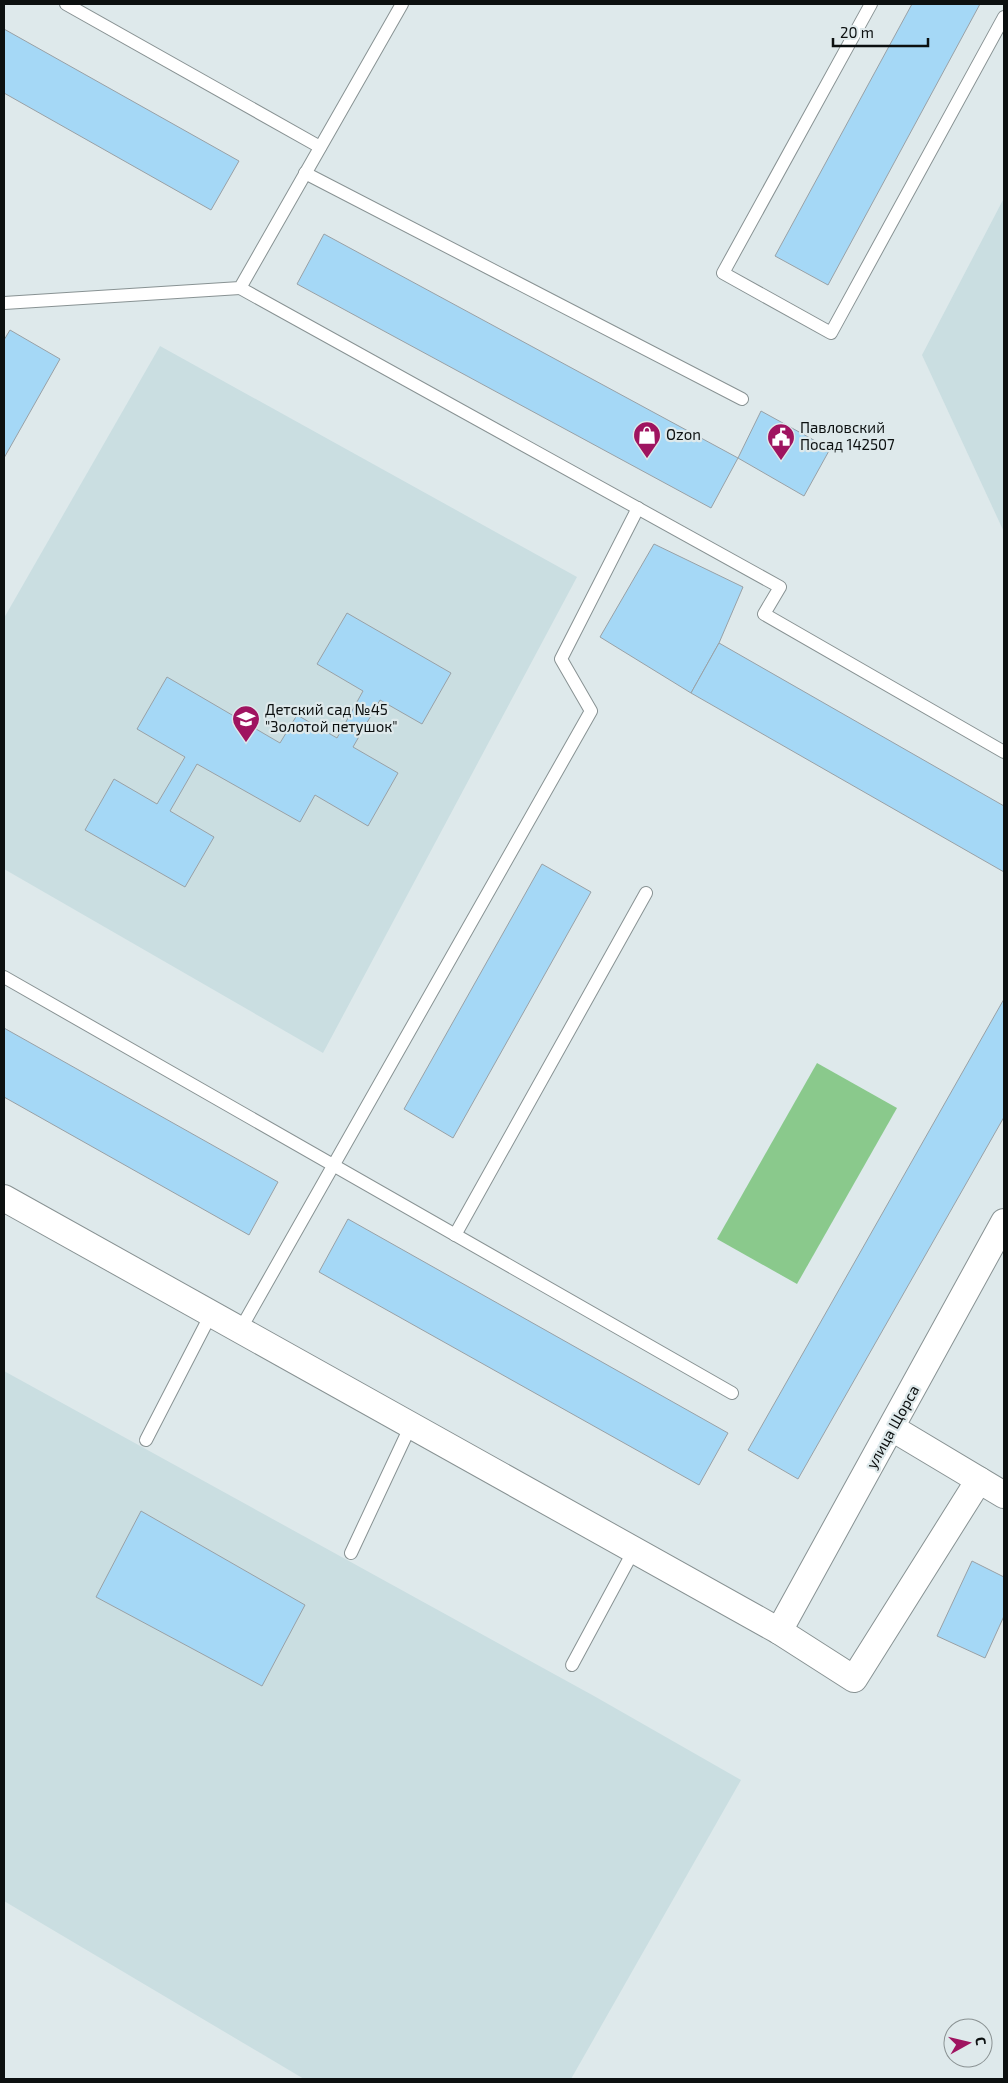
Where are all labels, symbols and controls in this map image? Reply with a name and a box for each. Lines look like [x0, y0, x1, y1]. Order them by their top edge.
scale bar [833, 15, 928, 47]
text: 20 m [840, 23, 874, 41]
place label: Павловский Посад 142507 [800, 418, 895, 453]
shop icon: Ozon [632, 420, 662, 459]
public building icon: Павловский Посад 142507 [766, 422, 796, 461]
place label: Ozon [666, 425, 701, 443]
place label: Детский сад №45 "Золотой петушок" [265, 700, 398, 736]
school or university icon: Детский сад №45 "Золотой петушок" [231, 704, 261, 743]
street label: улица Щорса [862, 1382, 923, 1472]
north arrow [943, 2018, 993, 2068]
text: С [972, 2036, 990, 2046]

